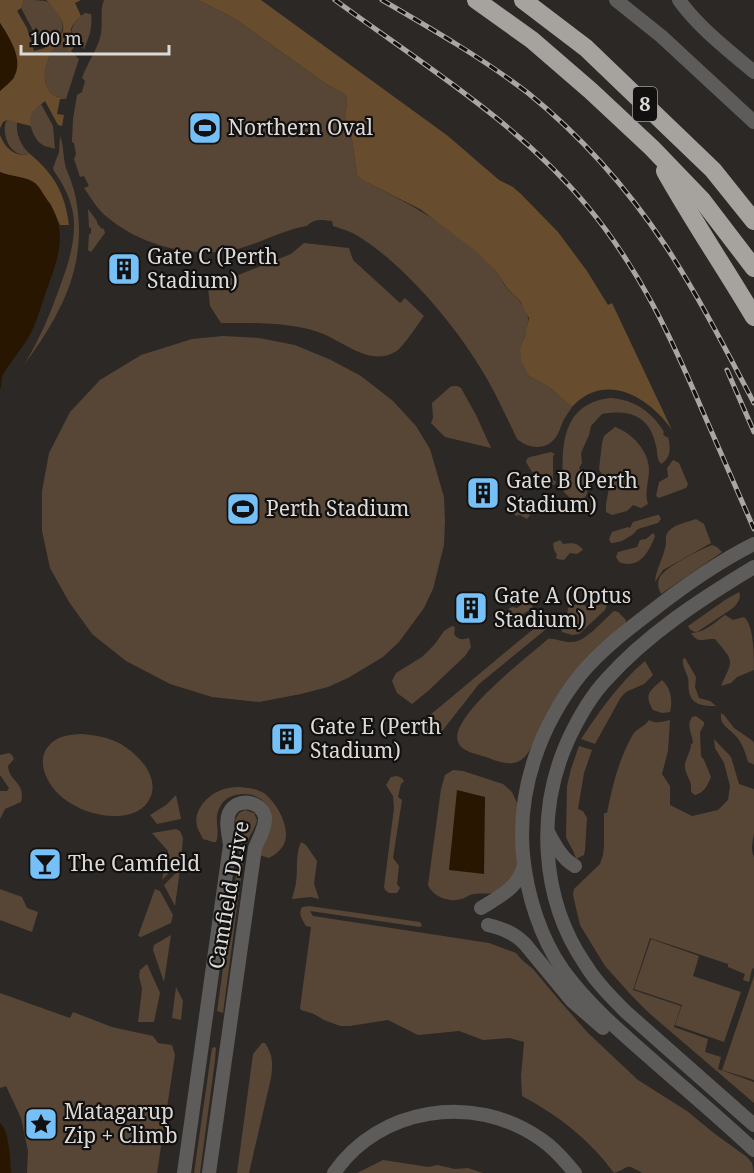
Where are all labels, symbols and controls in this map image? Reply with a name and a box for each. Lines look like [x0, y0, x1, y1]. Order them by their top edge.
scale bar [21, 18, 170, 56]
text: 100 m [30, 26, 82, 50]
road number: 8 [633, 87, 657, 121]
sports icon: Northern Oval [187, 110, 223, 146]
place label: Northern Oval [228, 113, 373, 141]
place label: Gate C (Perth Stadium) [147, 242, 278, 294]
building icon: Gate C (Perth Stadium) [106, 251, 142, 287]
place label: Gate B (Perth Stadium) [506, 466, 638, 518]
building icon: Gate B (Perth Stadium) [465, 475, 501, 511]
sports icon: Perth Stadium [225, 491, 261, 527]
place label: Perth Stadium [266, 494, 410, 522]
place label: Gate A (Optus Stadium) [494, 581, 631, 633]
building icon: Gate A (Optus Stadium) [453, 590, 489, 626]
place label: Gate E (Perth Stadium) [310, 712, 441, 764]
building icon: Gate E (Perth Stadium) [269, 721, 305, 757]
street label: Camfield Drive [201, 819, 255, 971]
bar icon: The Camfield [27, 846, 63, 882]
place label: The Camfield [68, 849, 200, 877]
place label: Matagarup Zip + Climb [64, 1097, 178, 1149]
place icon: Matagarup Zip + Climb [23, 1106, 59, 1142]

